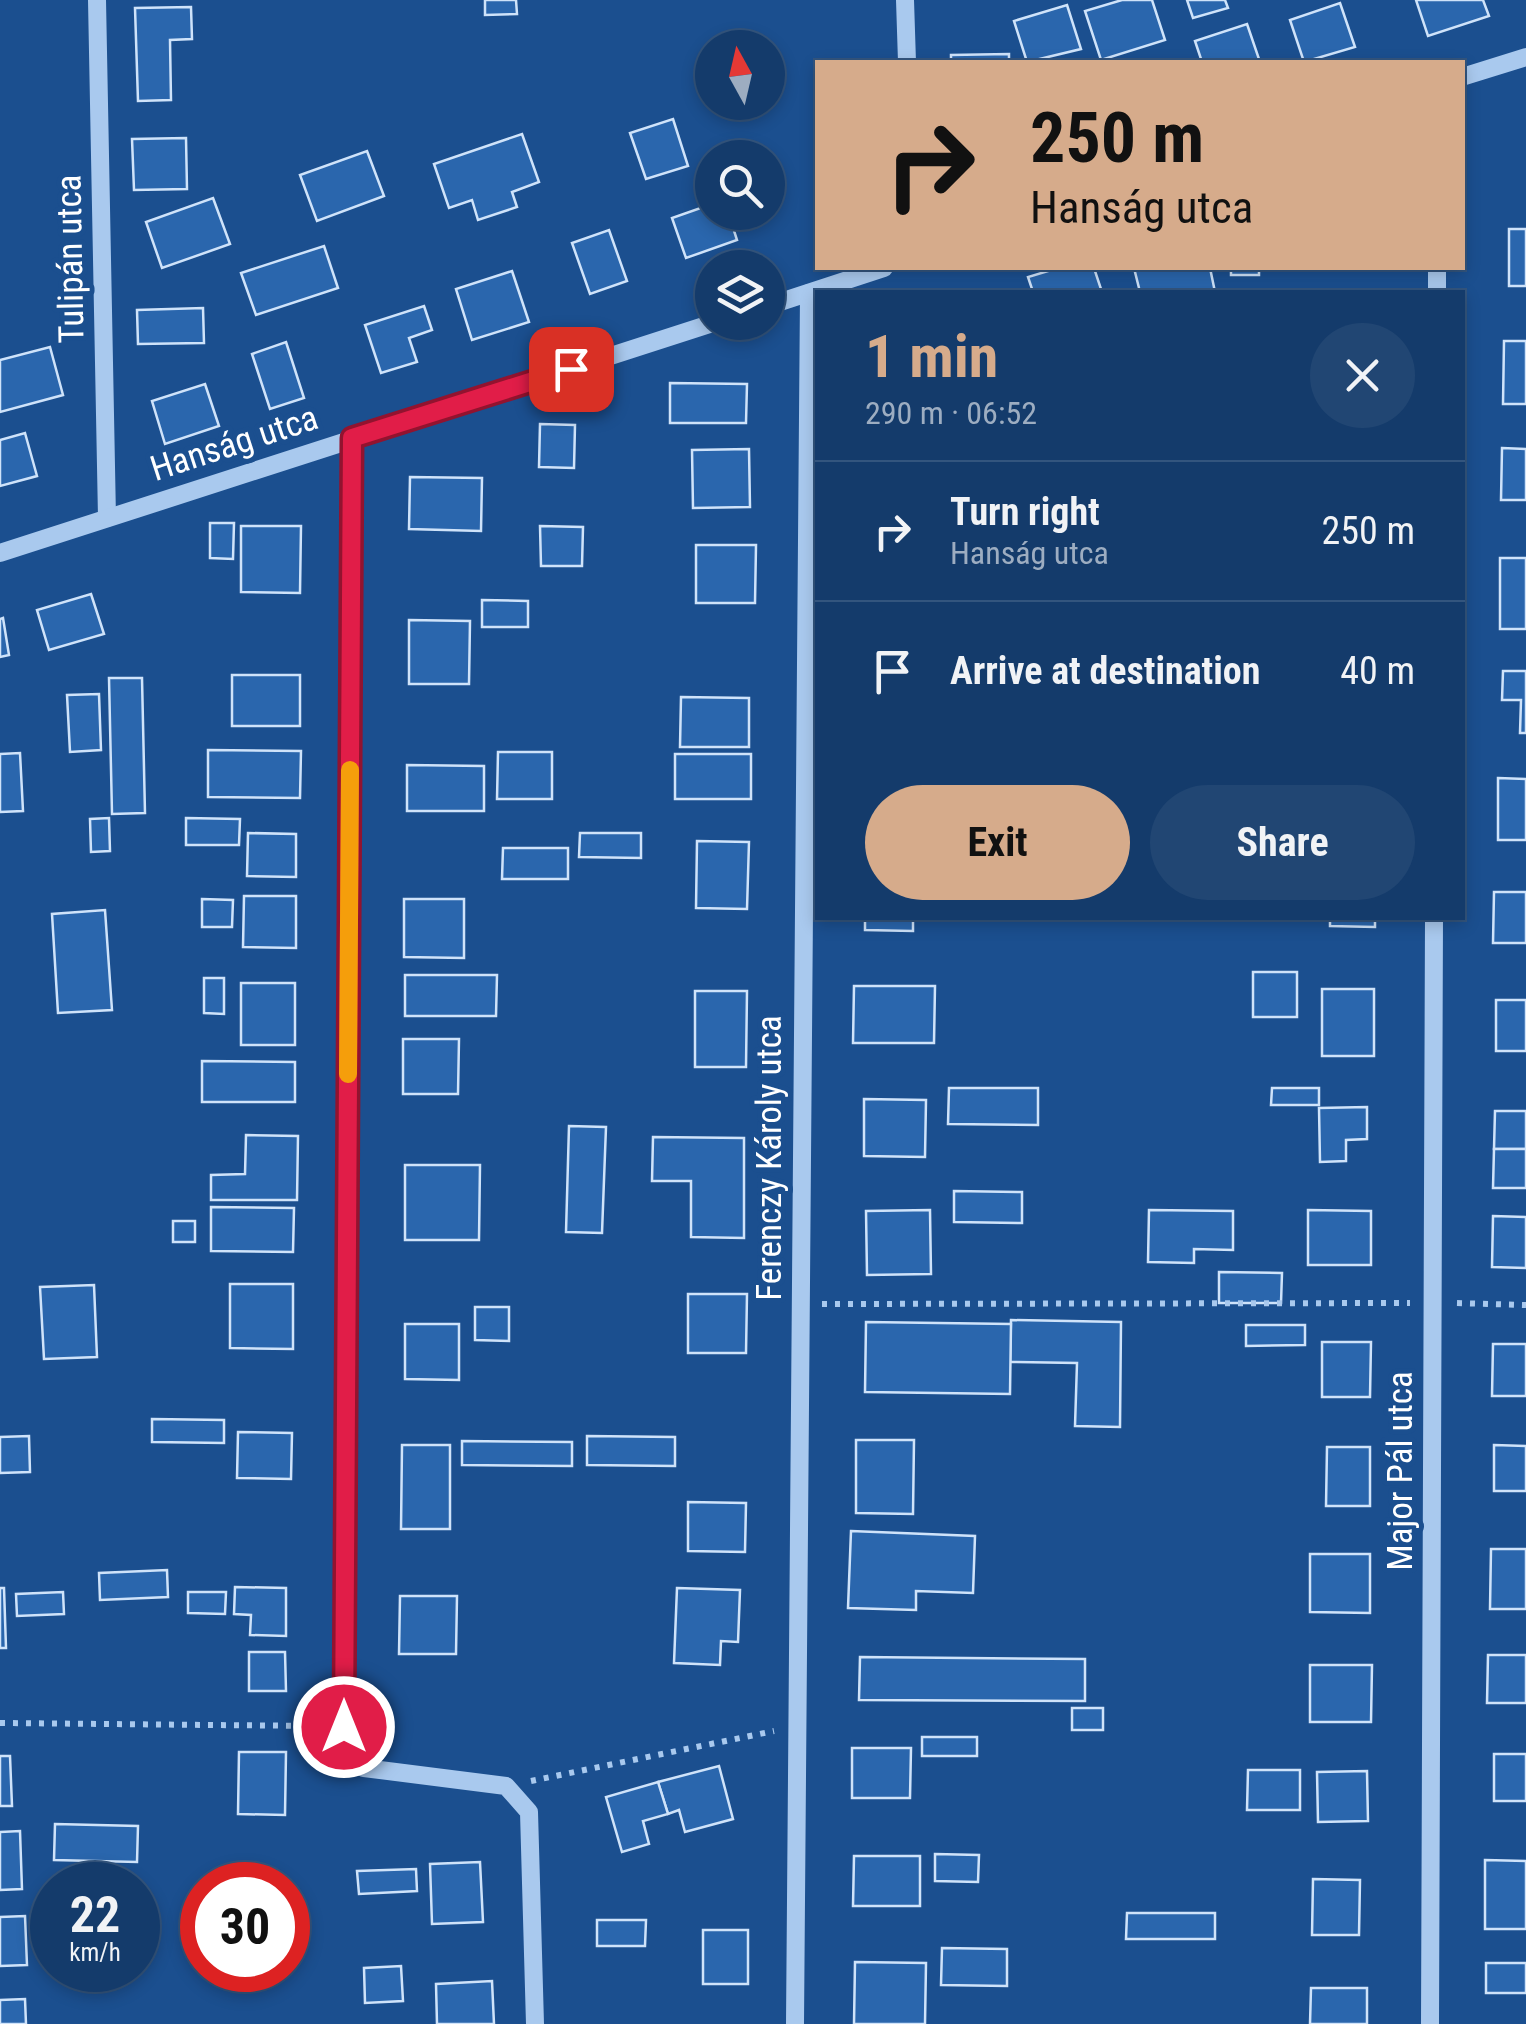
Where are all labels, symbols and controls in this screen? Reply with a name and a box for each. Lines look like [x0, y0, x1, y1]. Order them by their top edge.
north arrow [695, 30, 785, 120]
map controls [695, 30, 785, 340]
text: 250 m [1030, 97, 1204, 179]
icon: right [865, 100, 995, 230]
button: search [695, 140, 785, 230]
street label: Tulipán utca [49, 174, 92, 344]
text: Hanság utca [1030, 181, 1253, 234]
button: layers [695, 250, 785, 340]
text: 1 min [865, 321, 998, 392]
button: close [1310, 323, 1415, 428]
pin [529, 327, 614, 412]
icon: arrive [544, 342, 599, 397]
text: 290 m · 06:52 [865, 394, 1037, 432]
street label: Hanság utca [145, 397, 323, 490]
text: Turn right [950, 490, 1100, 534]
icon: right [865, 504, 920, 559]
text: 250 m [1321, 509, 1415, 553]
text: Hanság utca [950, 534, 1109, 572]
icon: arrive [865, 644, 920, 699]
text: Arrive at destination [950, 649, 1260, 693]
text: 40 m [1340, 649, 1415, 693]
button: Exit [865, 785, 1130, 900]
button: Share [1150, 785, 1415, 900]
street label: Ferenczy Károly utca [749, 1015, 790, 1301]
street label: Major Pál utca [1380, 1371, 1421, 1571]
position arrow [292, 1675, 396, 1779]
speed limit sign: 30 [180, 1862, 310, 1992]
text: 22 [70, 1886, 120, 1944]
text: km/h [69, 1938, 121, 1967]

